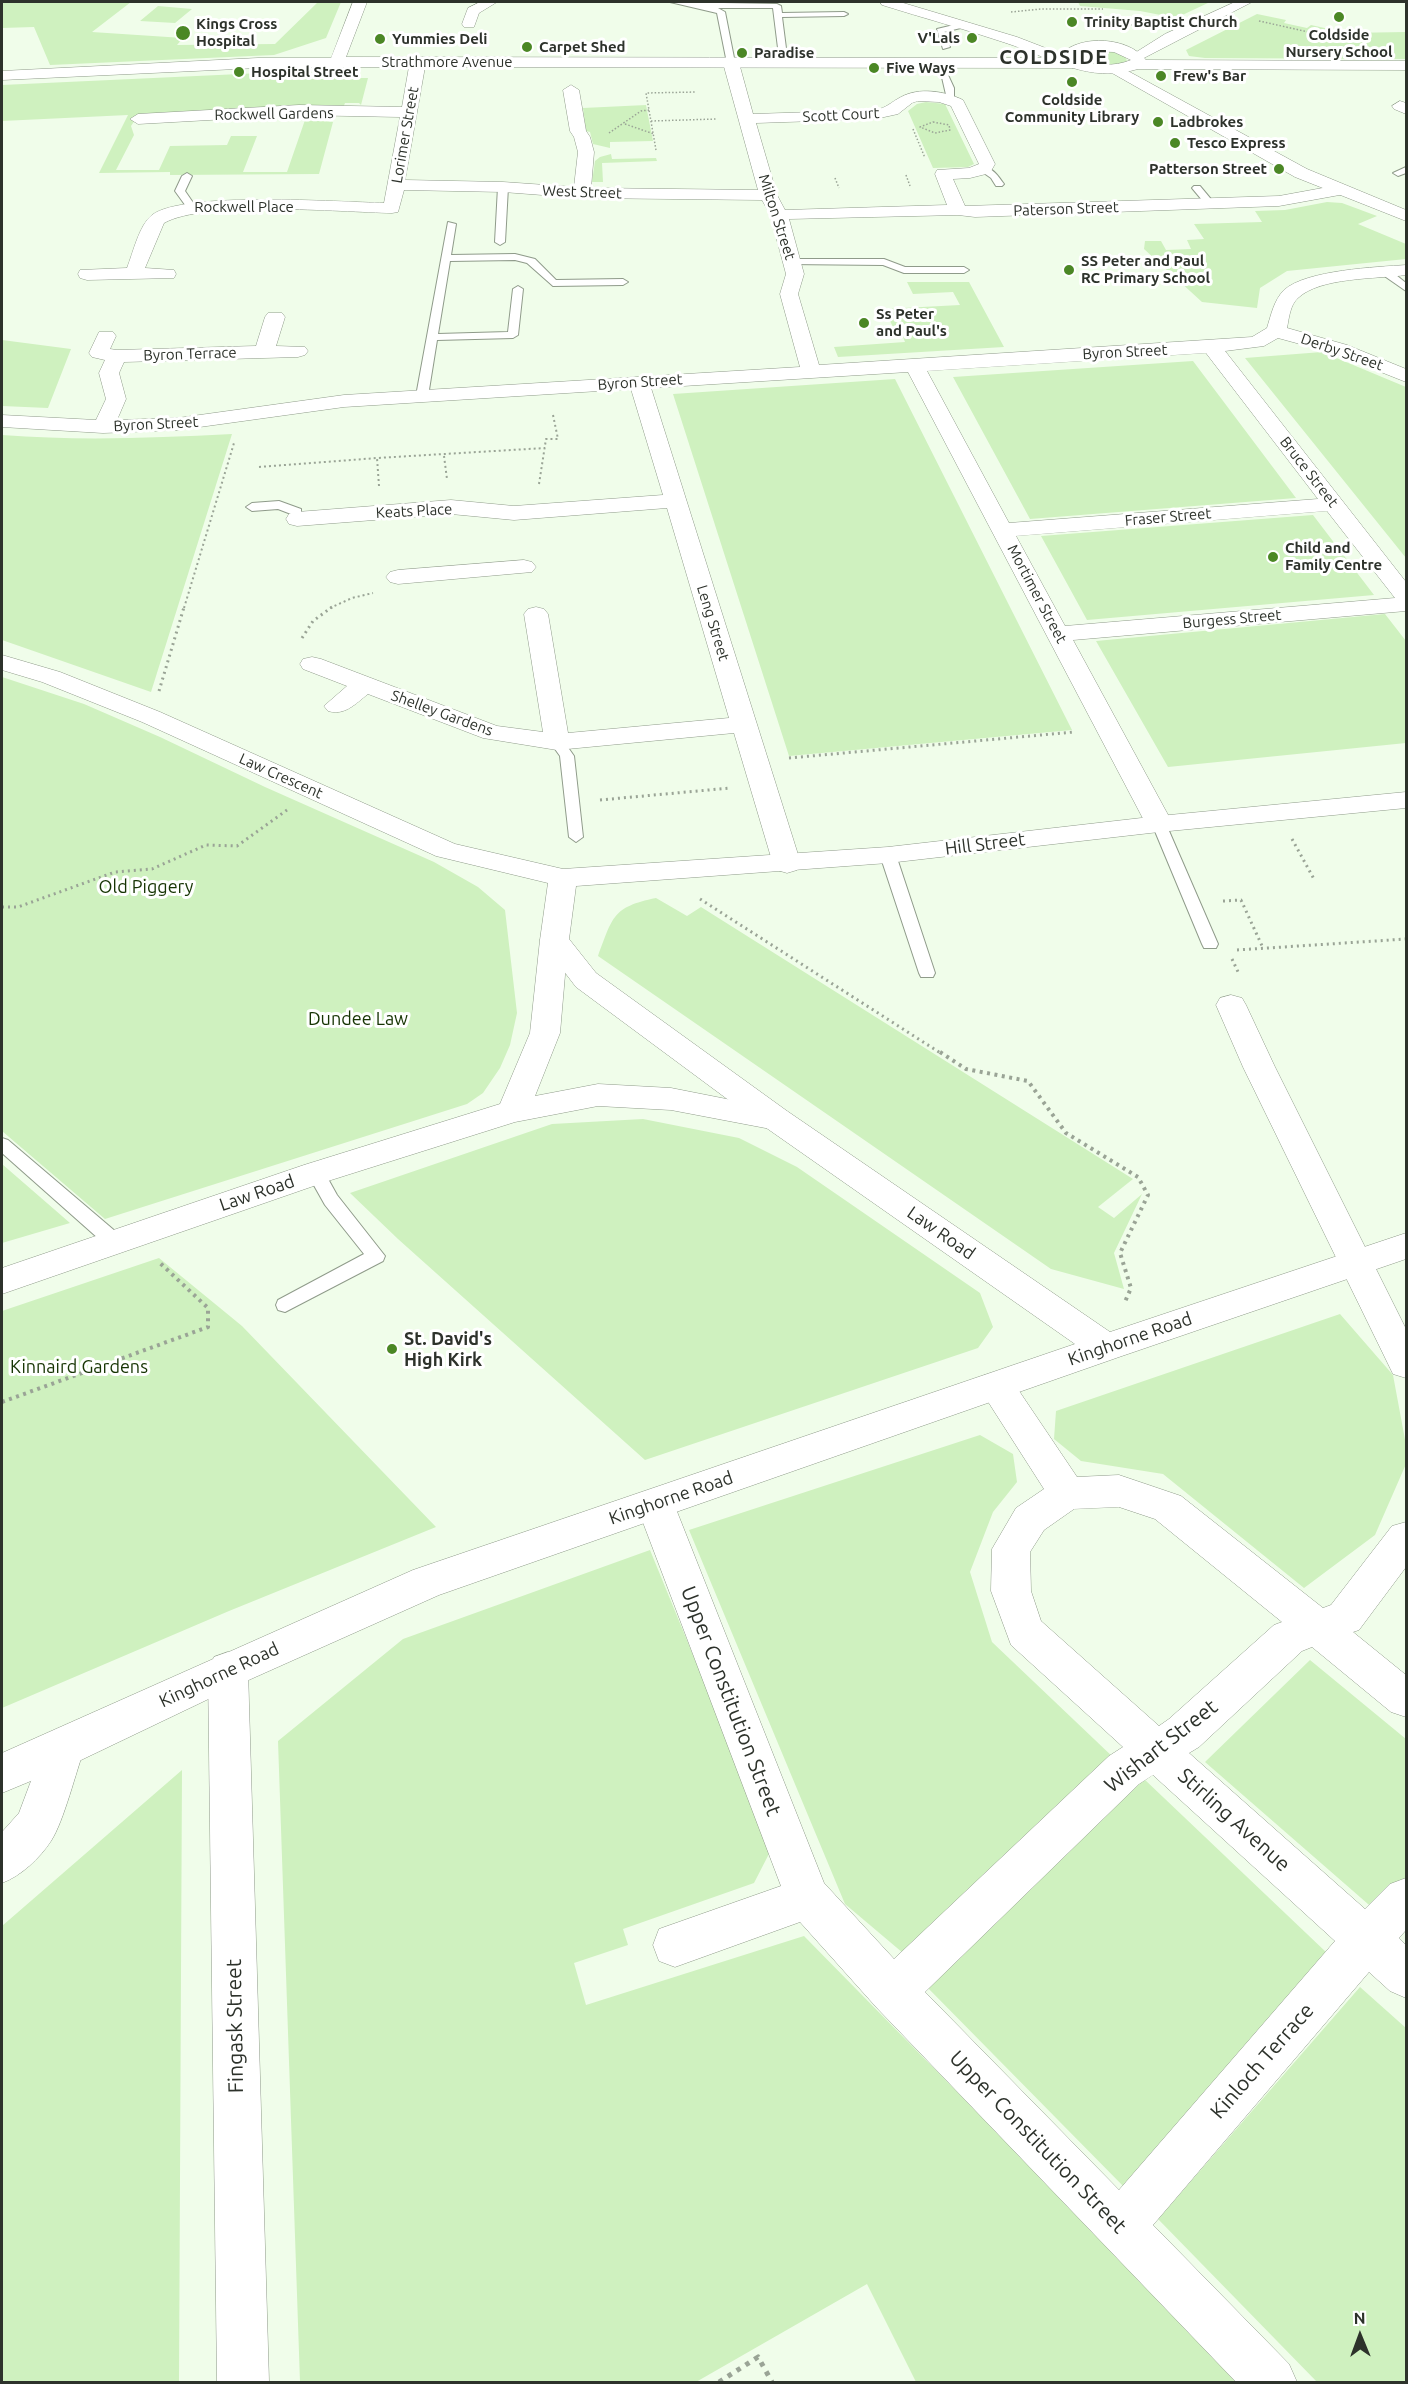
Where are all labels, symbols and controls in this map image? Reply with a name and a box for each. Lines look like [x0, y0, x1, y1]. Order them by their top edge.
marker: Coldside Nursery School [1332, 10, 1346, 24]
place label: Trinity Baptist Church [1084, 13, 1238, 31]
place label: Kings Cross Hospital [196, 15, 277, 50]
marker: Trinity Baptist Church [1065, 15, 1079, 29]
marker: Kings Cross Hospital [174, 24, 192, 42]
place label: Coldside Nursery School [1285, 26, 1393, 61]
place label: V'Lals [917, 29, 960, 47]
place label: Yummies Deli [392, 30, 488, 48]
marker: V'Lals [965, 31, 979, 45]
marker: Yummies Deli [373, 32, 387, 46]
place label: Carpet Shed [539, 38, 626, 56]
marker: Carpet Shed [520, 40, 534, 54]
place label: Paradise [754, 44, 814, 62]
district label: COLDSIDE [999, 45, 1109, 69]
marker: Paradise [735, 46, 749, 60]
street label: Strathmore Avenue [381, 53, 513, 71]
place label: Five Ways [886, 59, 955, 77]
marker: Five Ways [867, 61, 881, 75]
place label: Hospital Street [251, 63, 358, 81]
marker: Hospital Street [232, 65, 246, 79]
place label: Frew's Bar [1173, 67, 1246, 85]
marker: Frew's Bar [1154, 69, 1168, 83]
marker: Coldside Community Library [1065, 75, 1079, 89]
street label: Lorimer Street [388, 85, 422, 185]
place label: Coldside Community Library [1005, 91, 1139, 126]
street label: Rockwell Gardens [214, 104, 334, 124]
street label: Scott Court [802, 104, 880, 126]
place label: Ladbrokes [1170, 113, 1243, 131]
marker: Ladbrokes [1151, 115, 1165, 129]
place label: Tesco Express [1187, 134, 1286, 152]
marker: Tesco Express [1168, 136, 1182, 150]
place label: Patterson Street [1149, 160, 1267, 178]
marker: Patterson Street [1272, 162, 1286, 176]
street label: Milton Street [755, 172, 799, 262]
street label: West Street [542, 182, 622, 202]
street label: Rockwell Place [194, 198, 294, 216]
street label: Paterson Street [1013, 198, 1119, 220]
place label: SS Peter and Paul RC Primary School [1081, 252, 1210, 287]
marker: SS Peter and Paul RC Primary School [1062, 263, 1076, 277]
place label: Ss Peter and Paul's [876, 305, 947, 340]
marker: Ss Peter and Paul's [857, 316, 871, 330]
street label: Derby Street [1298, 330, 1386, 374]
street label: Byron Street [1082, 341, 1168, 363]
street label: Byron Terrace [143, 343, 237, 365]
street label: Byron Street [597, 370, 683, 394]
street label: Byron Street [113, 413, 199, 435]
street label: Bruce Street [1276, 433, 1342, 511]
street label: Keats Place [375, 500, 453, 522]
street label: Fraser Street [1124, 504, 1212, 530]
place label: Child and Family Centre [1285, 539, 1382, 574]
street label: Mortimer Street [1003, 542, 1071, 646]
marker: Child and Family Centre [1266, 550, 1280, 564]
street label: Leng Street [693, 583, 733, 663]
street label: Burgess Street [1182, 606, 1282, 632]
street label: Shelley Gardens [389, 686, 495, 740]
street label: Law Crescent [236, 750, 326, 802]
street label: Hill Street [944, 828, 1026, 860]
park label: Old Piggery [98, 876, 194, 898]
park label: Dundee Law [308, 1008, 408, 1030]
street label: Law Road [217, 1170, 297, 1216]
street label: Law Road [903, 1202, 979, 1264]
street label: Kinghorne Road [1065, 1308, 1195, 1370]
place label: St. David's High Kirk [404, 1328, 492, 1370]
marker: St. David's High Kirk [385, 1342, 399, 1356]
park label: Kinnaird Gardens [10, 1356, 148, 1378]
street label: Kinghorne Road [606, 1467, 736, 1529]
street label: Upper Constitution Street [675, 1583, 787, 1819]
street label: Kinghorne Road [156, 1638, 282, 1712]
street label: Wishart Street [1099, 1694, 1223, 1798]
street label: Stirling Avenue [1173, 1763, 1295, 1877]
street label: Fingask Street [221, 1959, 249, 2093]
street label: Kinloch Terrace [1205, 1998, 1319, 2124]
street label: Upper Constitution Street [944, 2045, 1132, 2239]
north arrow [1330, 2306, 1390, 2366]
text: N [1354, 2309, 1366, 2327]

